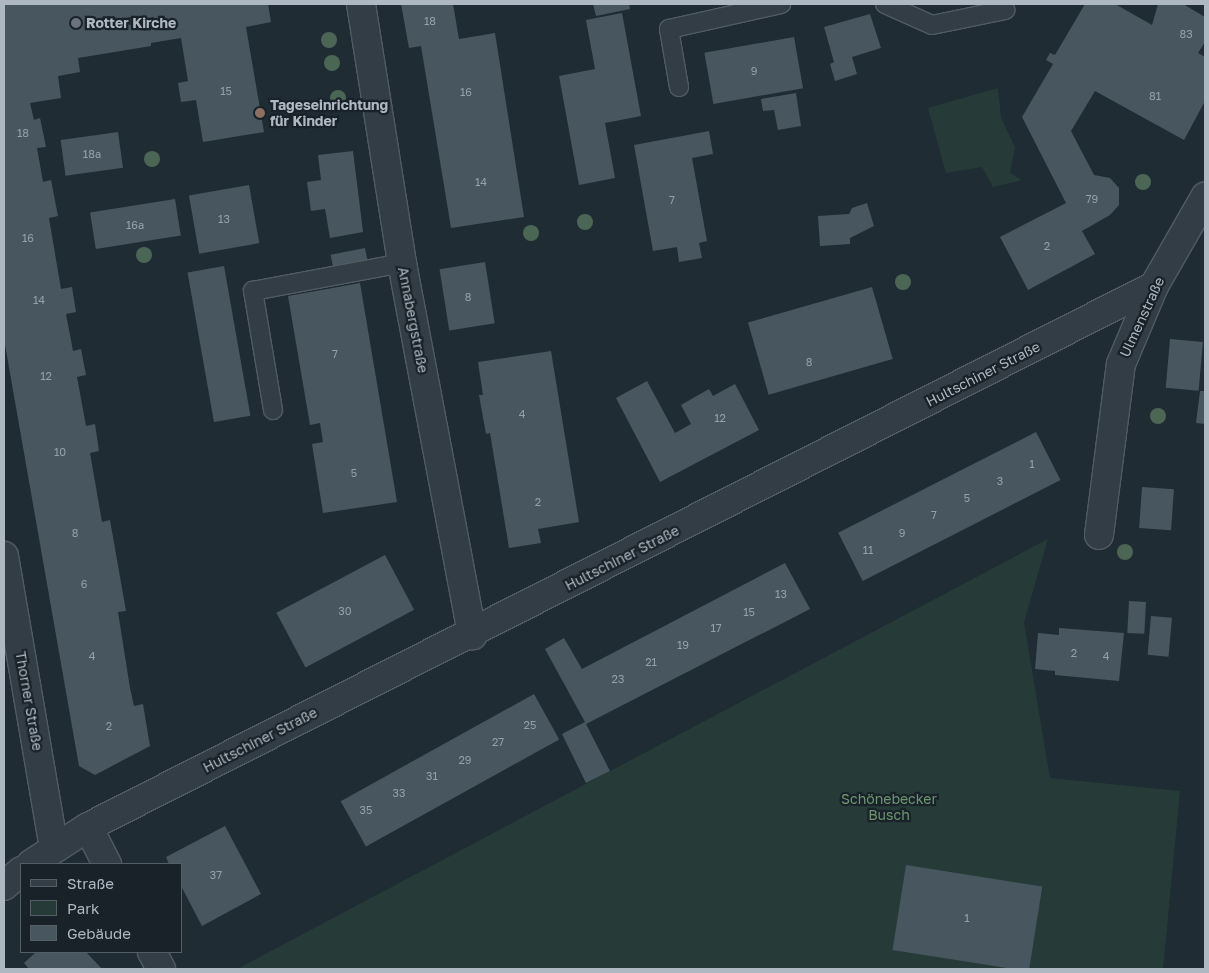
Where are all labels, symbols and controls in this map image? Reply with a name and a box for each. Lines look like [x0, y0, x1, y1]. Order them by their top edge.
house number: 18 [424, 14, 436, 28]
place label: Rotter Kirche [86, 15, 176, 31]
marker: Rotter Kirche [70, 17, 82, 29]
house number: 83 [1179, 27, 1193, 41]
house number: 9 [751, 64, 757, 78]
house number: 15 [220, 84, 232, 98]
house number: 16 [460, 85, 472, 99]
house number: 81 [1149, 89, 1161, 103]
place label: Tageseinrichtung für Kinder [270, 97, 388, 130]
marker: Tageseinrichtung für Kinder [254, 107, 266, 119]
house number: 18 [17, 126, 29, 140]
house number: 18a [83, 147, 101, 161]
house number: 14 [475, 175, 487, 189]
house number: 79 [1086, 192, 1098, 206]
house number: 7 [669, 193, 675, 207]
house number: 13 [218, 212, 230, 226]
house number: 16a [126, 218, 144, 232]
house number: 16 [22, 231, 34, 245]
house number: 2 [1044, 239, 1050, 253]
street label: Annabergstraße [394, 266, 432, 374]
street label: Ulmenstraße [1116, 274, 1168, 360]
house number: 8 [465, 290, 471, 304]
house number: 14 [33, 293, 45, 307]
street label: Hultschiner Straße [923, 338, 1043, 410]
house number: 7 [332, 347, 338, 361]
house number: 8 [806, 355, 812, 369]
house number: 12 [40, 369, 52, 383]
house number: 4 [519, 407, 525, 421]
house number: 12 [714, 411, 726, 425]
house number: 10 [54, 445, 66, 459]
house number: 1 [1029, 457, 1035, 471]
house number: 5 [351, 466, 357, 480]
house number: 3 [997, 474, 1003, 488]
house number: 5 [964, 491, 970, 505]
house number: 2 [535, 495, 541, 509]
house number: 7 [931, 508, 937, 522]
street label: Hultschiner Straße [562, 522, 682, 594]
house number: 8 [72, 526, 78, 540]
house number: 9 [899, 526, 905, 540]
house number: 11 [863, 543, 873, 557]
house number: 6 [81, 577, 87, 591]
house number: 13 [775, 587, 787, 601]
house number: 30 [338, 604, 352, 618]
house number: 15 [743, 605, 755, 619]
house number: 17 [710, 621, 722, 635]
house number: 19 [677, 638, 689, 652]
house number: 2 [1071, 646, 1077, 660]
house number: 4 [89, 649, 95, 663]
house number: 4 [1103, 649, 1109, 663]
street label: Thorner Straße [12, 650, 46, 752]
house number: 21 [645, 655, 657, 669]
house number: 23 [612, 672, 624, 686]
street label: Hultschiner Straße [200, 704, 320, 776]
house number: 25 [524, 718, 536, 732]
house number: 2 [106, 719, 112, 733]
house number: 27 [492, 735, 504, 749]
house number: 29 [458, 753, 472, 767]
house number: 31 [426, 769, 438, 783]
house number: 33 [393, 786, 405, 800]
park label: Schönebecker Busch [841, 791, 937, 824]
house number: 35 [360, 803, 372, 817]
legend [20, 863, 182, 953]
house number: 37 [210, 868, 222, 882]
text: Straße [67, 874, 114, 892]
text: Park [67, 899, 99, 917]
house number: 1 [964, 911, 970, 925]
text: Gebäude [67, 924, 131, 942]

